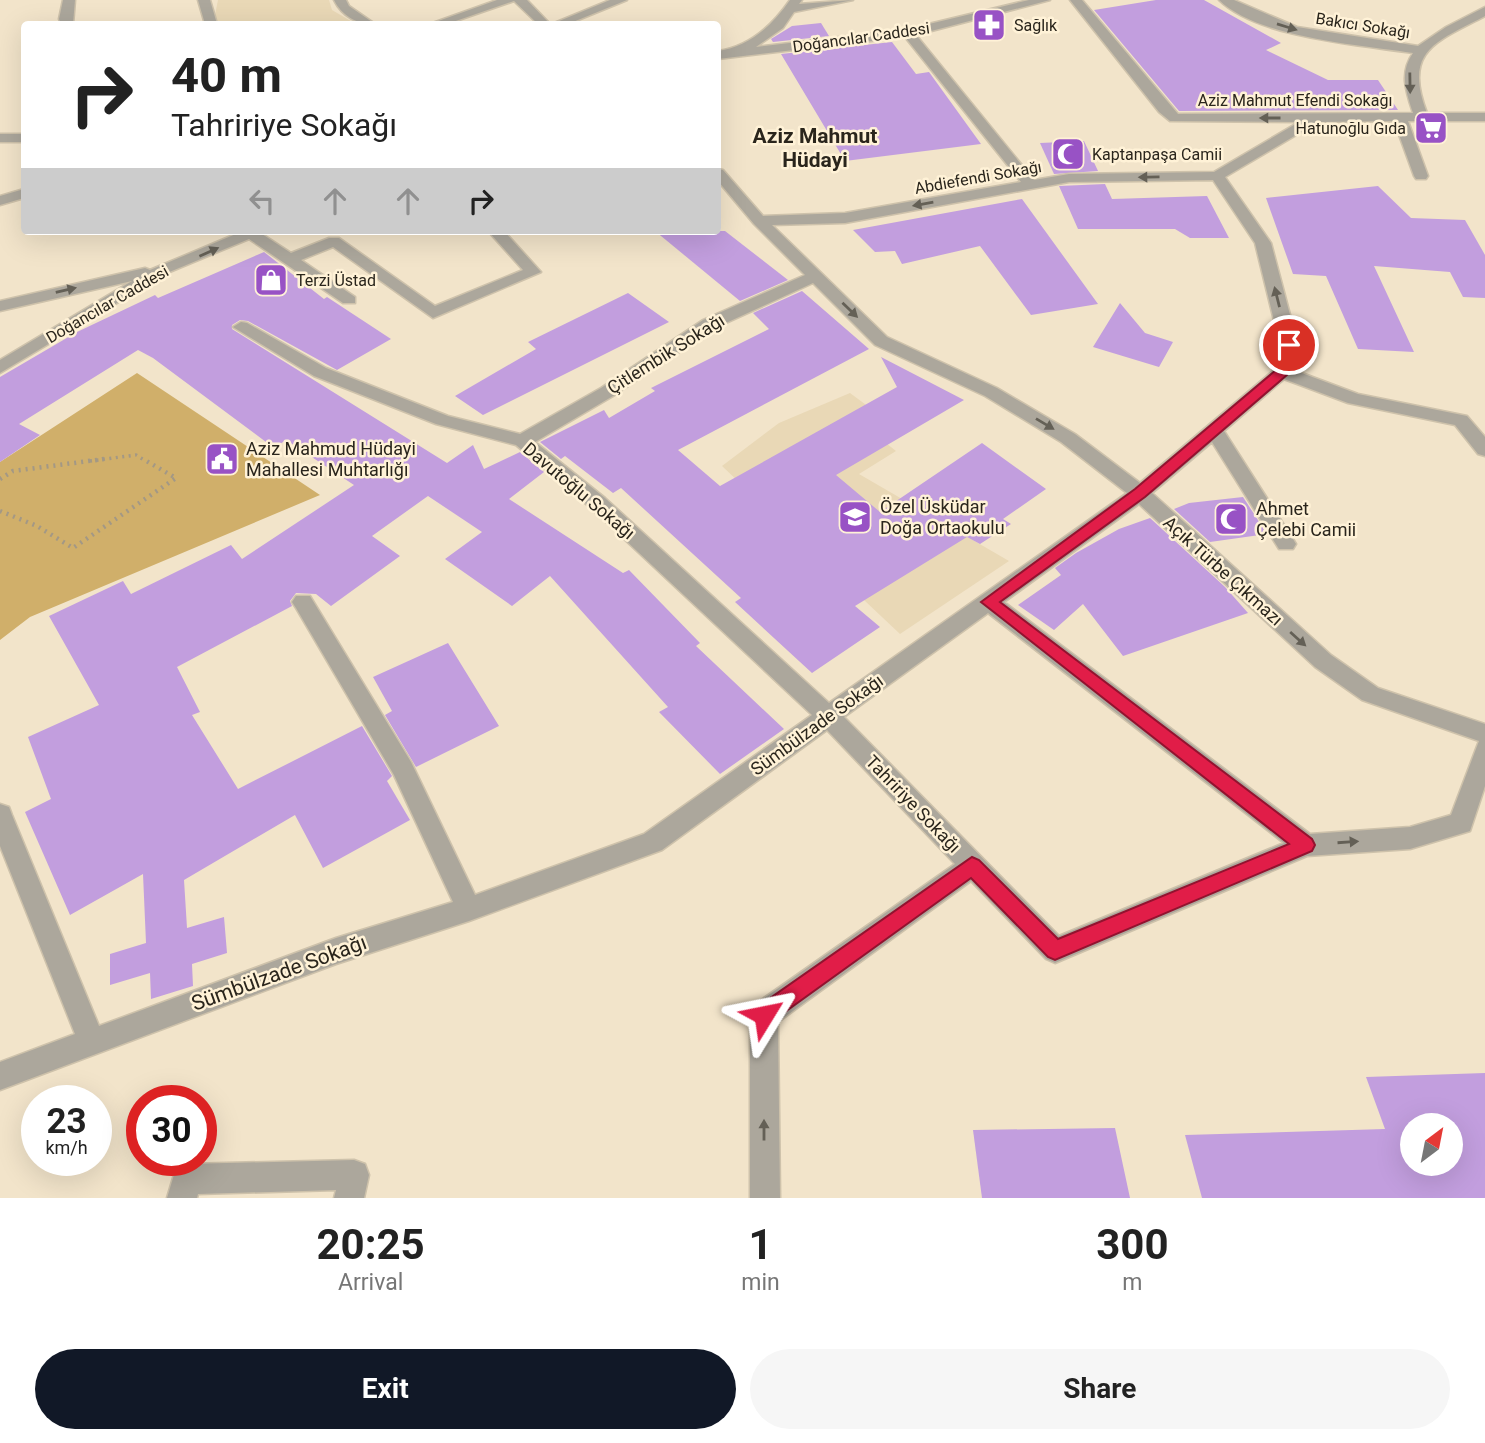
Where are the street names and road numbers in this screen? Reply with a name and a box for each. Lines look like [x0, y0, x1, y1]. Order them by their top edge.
street label: Bakıcı Sokağı [1314, 9, 1412, 42]
street label: Doğancılar Caddesi [791, 18, 931, 57]
street label: Aziz Mahmut Efendi Sokağı [1198, 91, 1392, 110]
street label: Abdiefendi Sokağı [913, 157, 1043, 198]
street label: Doğancılar Caddesi [43, 262, 172, 347]
street label: Çitlembik Sokağı [603, 309, 728, 398]
street label: Davutoğlu Sokağı [519, 438, 639, 543]
street label: Açık Türbe Çıkmazı [1159, 512, 1287, 630]
street label: Sümbülzade Sokağı [747, 670, 887, 780]
street label: Tahririye Sokağı [862, 751, 965, 857]
street label: Sümbülzade Sokağı [188, 930, 370, 1016]

